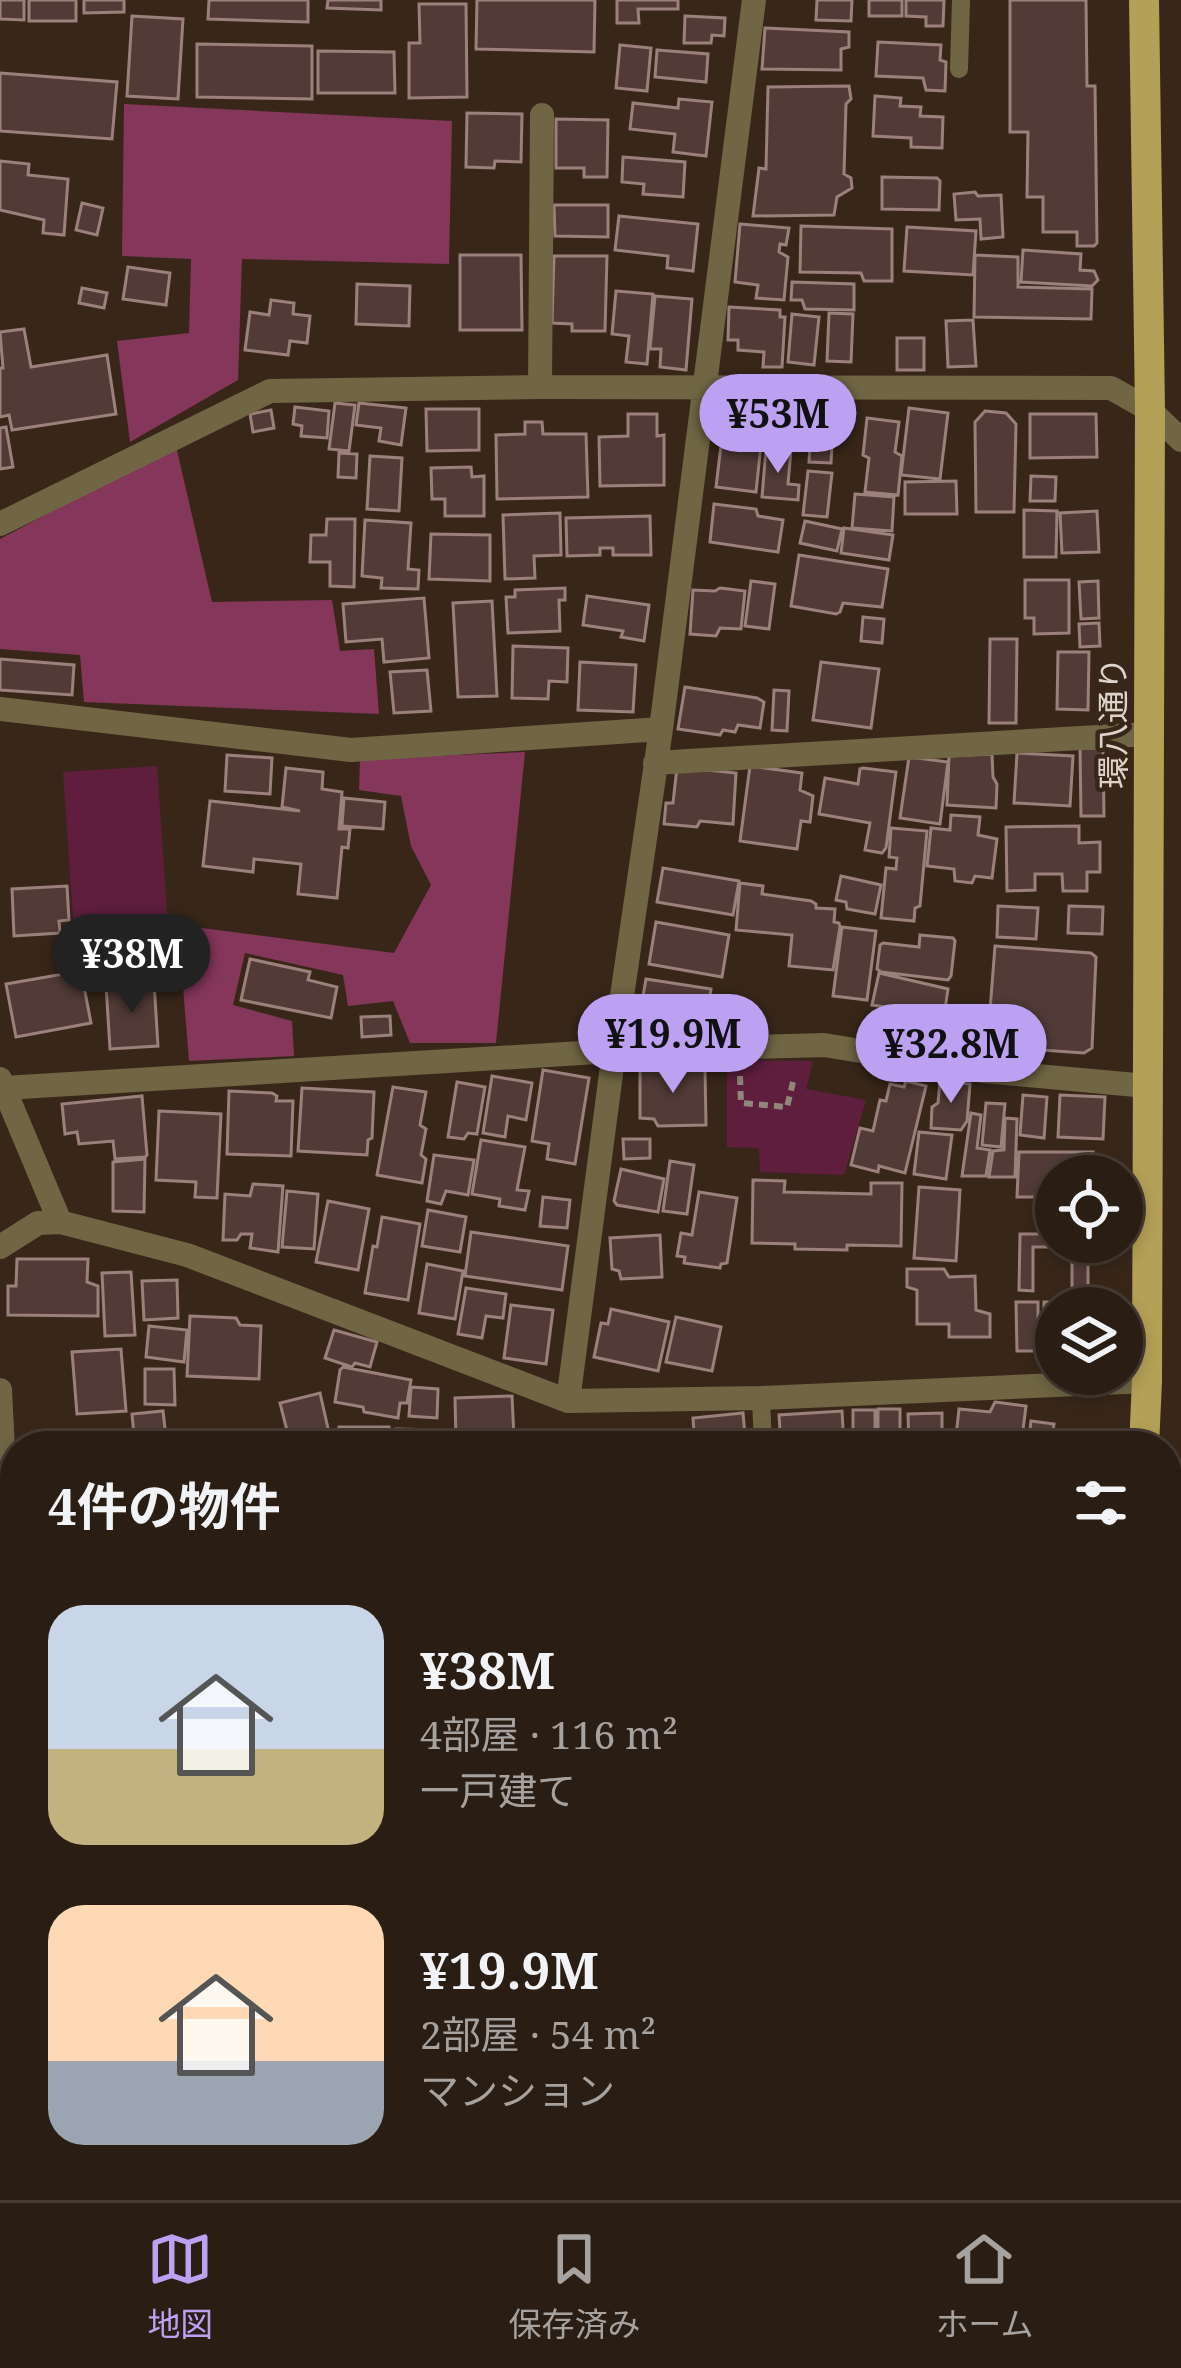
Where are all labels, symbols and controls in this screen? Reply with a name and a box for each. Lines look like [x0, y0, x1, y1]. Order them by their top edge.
pin: ¥53M [707, 374, 849, 476]
text: ¥53M [726, 386, 830, 439]
street label: 環八通り [1090, 657, 1135, 789]
pin: ¥38M [61, 914, 203, 1016]
text: ¥38M [80, 926, 184, 979]
pin: ¥19.9M [575, 994, 771, 1096]
pin: ¥32.8M [853, 1004, 1049, 1106]
text: ¥19.9M [605, 1006, 741, 1059]
text: ¥32.8M [883, 1016, 1019, 1069]
map controls [1035, 1155, 1143, 1395]
button: locate [1035, 1155, 1143, 1263]
button: layers [1035, 1287, 1143, 1395]
text: 4件の物件 [48, 1470, 281, 1540]
icon: filters [1068, 1470, 1134, 1536]
text: ¥38M [420, 1634, 555, 1704]
icon: home [144, 1653, 288, 1797]
text: 4部屋 · 116 m² [420, 1707, 678, 1760]
text: 一戸建て [420, 1763, 576, 1816]
text: ¥19.9M [420, 1934, 599, 2004]
icon: home [144, 1953, 288, 2097]
text: 2部屋 · 54 m² [420, 2007, 656, 2060]
text: マンション [420, 2063, 615, 2116]
tab: 地図 [147, 2226, 213, 2346]
tab: 保存済み [508, 2226, 640, 2346]
tab: ホーム [935, 2226, 1033, 2346]

